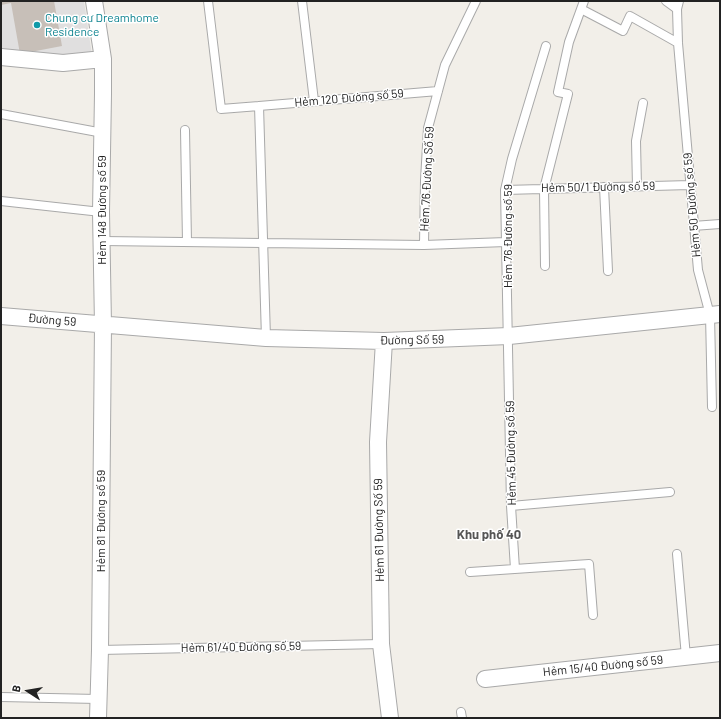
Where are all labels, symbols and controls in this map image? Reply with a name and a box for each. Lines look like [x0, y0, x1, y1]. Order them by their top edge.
place label: Chung cư Dreamhome Residence [45, 11, 159, 39]
marker: Chung cư Dreamhome Residence [32, 20, 42, 30]
street label: Hẻm 120 Đường số 59 [294, 86, 404, 110]
street label: Hẻm 76 Đường Số 59 [417, 126, 437, 232]
street label: Hẻm 50 Đường số 59 [680, 152, 704, 258]
street label: Hẻm 148 Đường số 59 [95, 155, 109, 265]
street label: Hẻm 50/1 Đường số 59 [541, 179, 655, 195]
street label: Hẻm 76 Đường số 59 [501, 184, 515, 288]
street label: Đường 59 [27, 311, 77, 329]
street label: Đường Số 59 [380, 332, 444, 348]
street label: Hẻm 45 Đường số 59 [503, 400, 519, 506]
street label: Hẻm 81 Đường số 59 [94, 470, 108, 572]
street label: Hẻm 61 Đường Số 59 [371, 478, 387, 582]
district label: Khu phố 40 [457, 527, 521, 543]
street label: Hẻm 61/40 Đường số 59 [181, 639, 301, 655]
street label: Hẻm 15/40 Đường số 59 [542, 653, 664, 679]
north arrow [8, 671, 48, 711]
text: B [9, 684, 23, 693]

